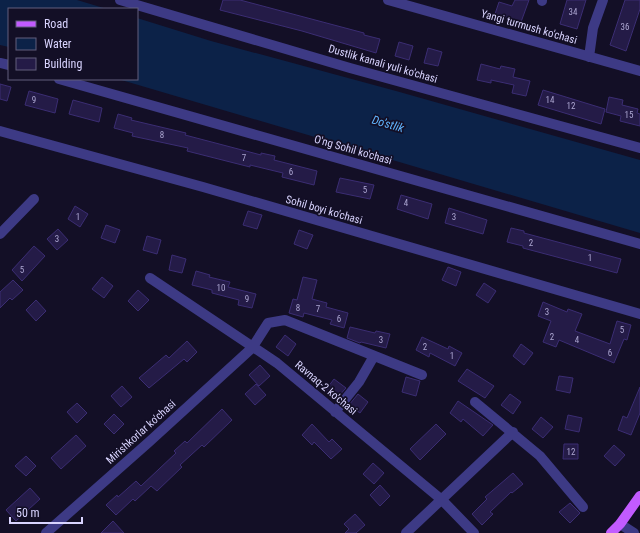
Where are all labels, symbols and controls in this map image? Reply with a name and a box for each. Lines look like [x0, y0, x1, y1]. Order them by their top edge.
street label: Yangi turmush ko'chasi [479, 7, 579, 47]
house number: 34 [569, 7, 578, 17]
legend [8, 8, 138, 80]
text: Road [44, 17, 68, 31]
house number: 36 [621, 22, 629, 32]
text: Water [44, 37, 72, 51]
street label: Dustlik kanali yuli ko'chasi [327, 42, 439, 86]
text: Building [44, 57, 82, 71]
house number: 9 [32, 95, 36, 105]
house number: 14 [546, 95, 555, 105]
house number: 12 [567, 101, 576, 111]
house number: 15 [625, 110, 634, 120]
water label: Do'stlik [370, 113, 406, 135]
house number: 8 [160, 130, 164, 140]
street label: O'ng Sohil ko'chasi [313, 133, 393, 167]
house number: 7 [242, 153, 247, 163]
house number: 6 [289, 167, 293, 177]
house number: 5 [363, 185, 368, 195]
street label: Sohil boyi ko'chasi [284, 193, 364, 227]
house number: 4 [404, 198, 409, 208]
house number: 1 [76, 212, 80, 222]
house number: 3 [452, 212, 456, 222]
house number: 3 [55, 234, 59, 244]
house number: 2 [529, 238, 534, 248]
house number: 1 [588, 253, 592, 263]
house number: 5 [20, 265, 25, 275]
house number: 10 [217, 283, 225, 293]
house number: 9 [245, 294, 249, 304]
house number: 8 [296, 303, 300, 313]
house number: 7 [316, 304, 321, 314]
house number: 3 [545, 307, 549, 317]
house number: 6 [337, 314, 341, 324]
house number: 5 [620, 325, 625, 335]
house number: 2 [550, 332, 555, 342]
house number: 3 [379, 335, 383, 345]
house number: 4 [575, 335, 580, 345]
house number: 2 [423, 342, 428, 352]
house number: 6 [608, 348, 612, 358]
house number: 1 [450, 351, 454, 361]
street label: Ravnaq-2 ko'chasi [292, 358, 360, 418]
street label: Mirishkorlar ko'chasi [104, 397, 178, 467]
house number: 12 [567, 447, 576, 457]
scale bar [10, 499, 82, 525]
text: 50 m [16, 506, 40, 520]

